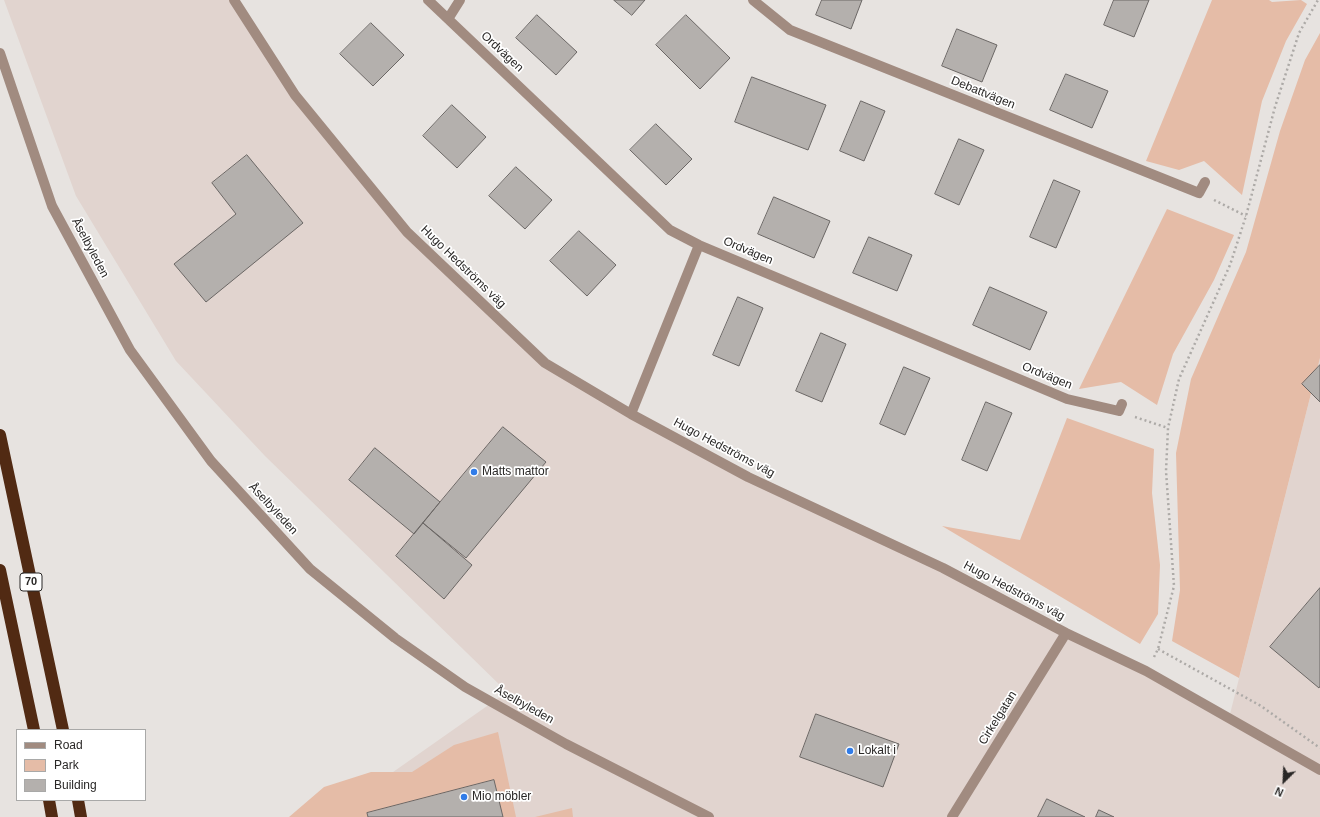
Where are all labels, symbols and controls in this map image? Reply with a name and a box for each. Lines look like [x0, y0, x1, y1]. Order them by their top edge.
street label: Ordvägen [478, 29, 526, 75]
street label: Debattvägen [949, 74, 1017, 112]
street label: Åselbyleden [68, 216, 112, 280]
street label: Hugo Hedströms väg [417, 223, 509, 311]
street label: Ordvägen [721, 234, 775, 268]
street label: Ordvägen [1020, 359, 1074, 393]
street label: Hugo Hedströms väg [671, 415, 777, 481]
place label: Matts mattor [482, 465, 549, 479]
marker: Matts mattor [469, 467, 479, 477]
street label: Åselbyleden [245, 480, 301, 538]
street label: Hugo Hedströms väg [961, 558, 1067, 624]
road number: 70 [20, 573, 42, 591]
street label: Åselbyleden [492, 683, 556, 727]
street label: Cirkelgatan [976, 688, 1020, 748]
legend [16, 729, 146, 801]
text: Road [54, 738, 83, 752]
place label: Lokalt i [858, 744, 896, 758]
marker: Lokalt i [845, 746, 855, 756]
text: Park [54, 758, 79, 772]
north arrow [1264, 761, 1304, 801]
text: Building [54, 778, 97, 792]
text: N [1273, 785, 1285, 799]
place label: Mio möbler [472, 790, 531, 804]
marker: Mio möbler [459, 792, 469, 802]

